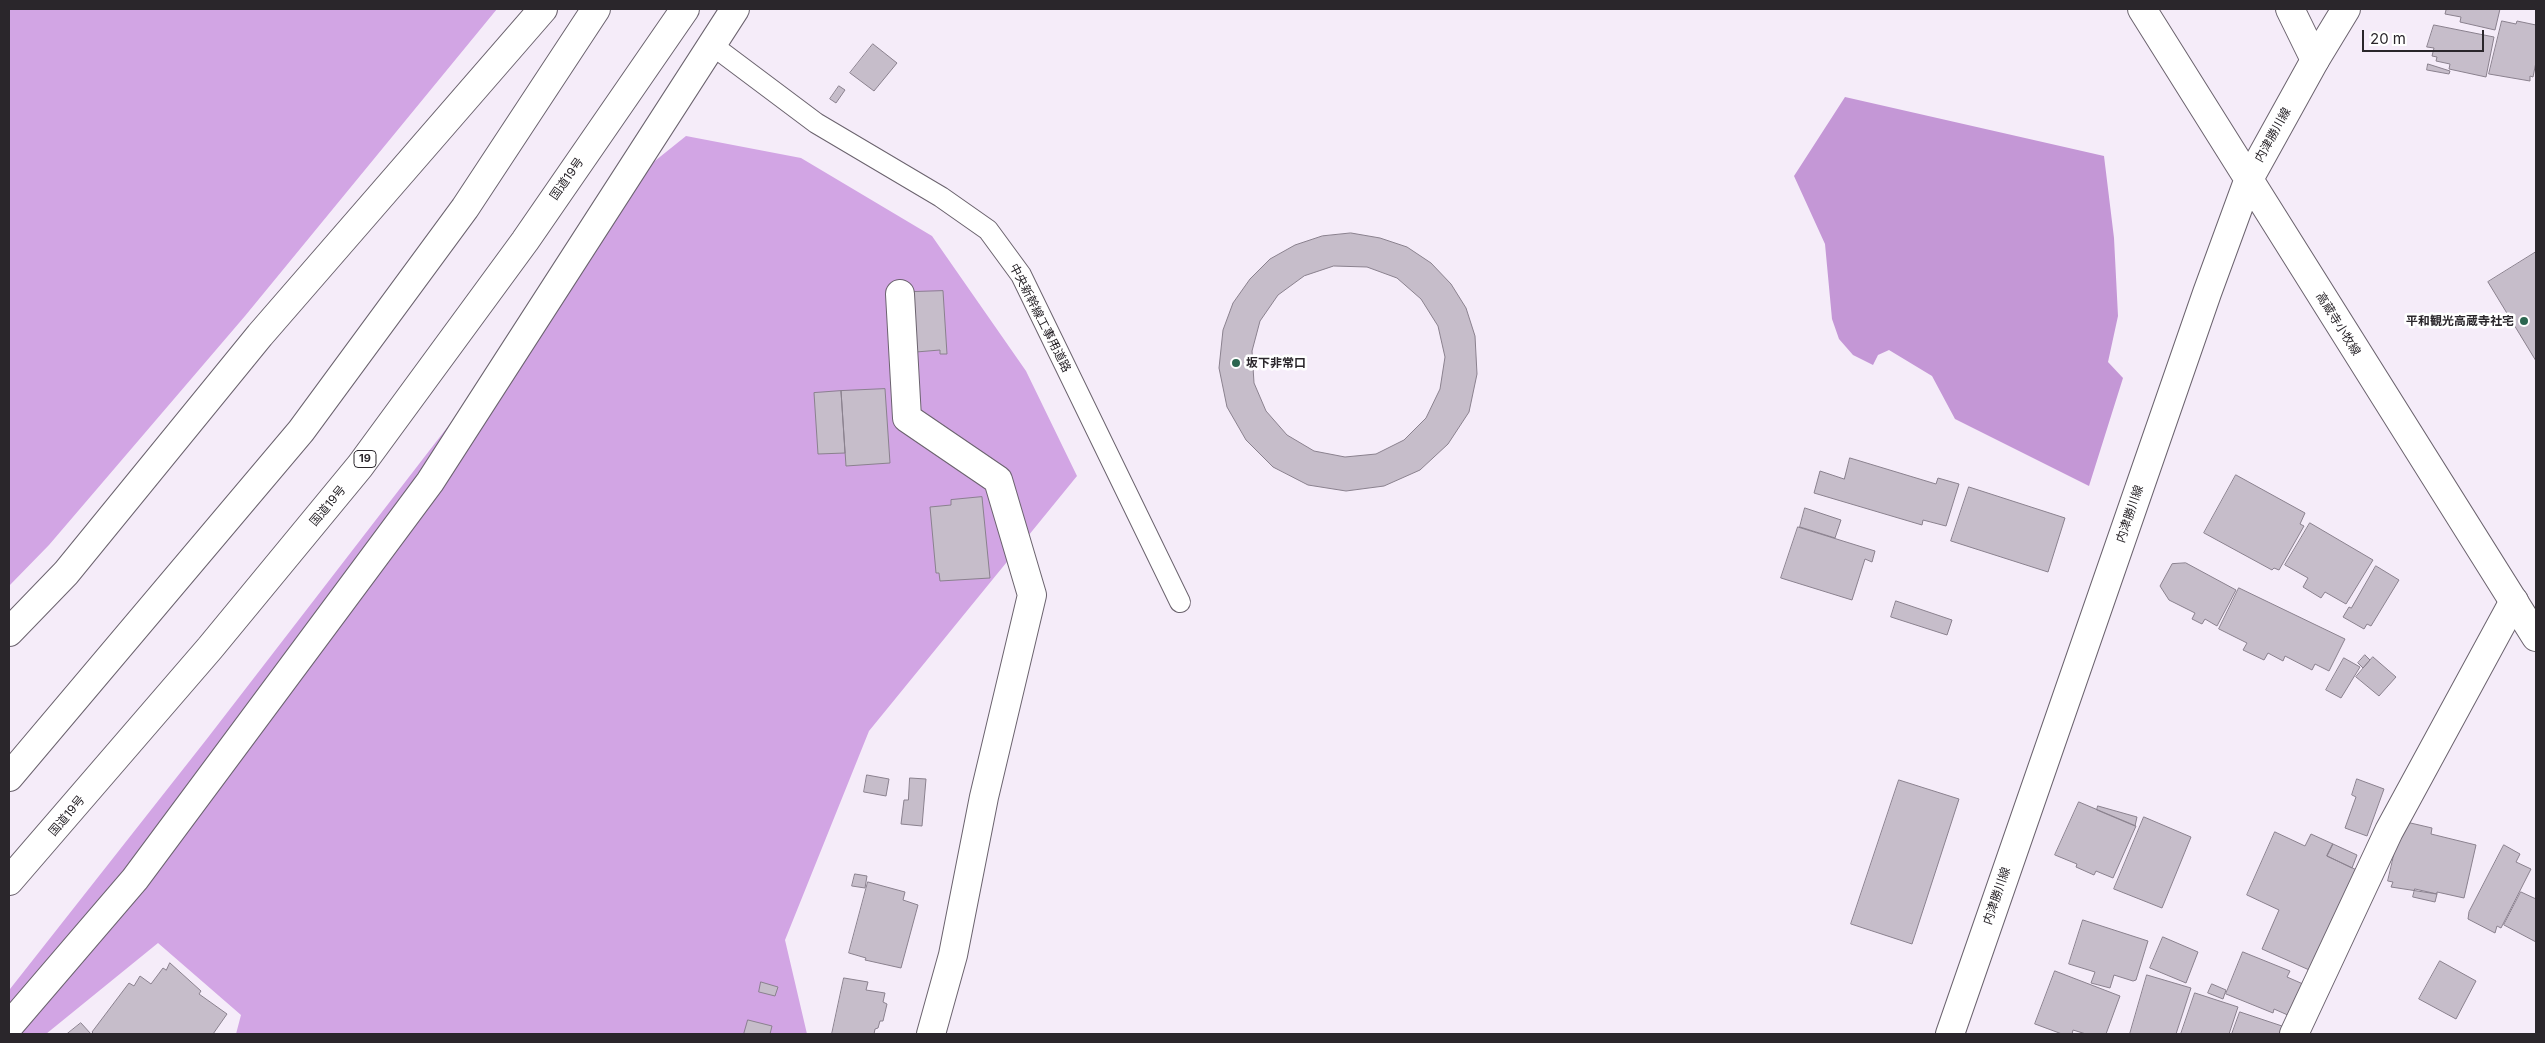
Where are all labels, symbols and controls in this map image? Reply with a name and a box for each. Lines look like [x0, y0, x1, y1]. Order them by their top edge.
scale bar [2365, 20, 2488, 52]
text: 20 m [2370, 29, 2406, 48]
street label: 内津勝川線 [2252, 105, 2294, 165]
street label: 国道19号 [547, 155, 587, 203]
street label: 中央新幹線工事用道路 [1006, 261, 1074, 375]
street label: 高蔵寺小牧線 [2313, 290, 2363, 358]
place label: 平和観光高蔵寺社宅 [2406, 314, 2514, 328]
marker: 平和観光高蔵寺社宅 [2518, 315, 2530, 327]
place label: 坂下非常口 [1246, 356, 1306, 370]
marker: 坂下非常口 [1230, 357, 1242, 369]
road number: 19 [354, 450, 376, 468]
street label: 国道19号 [307, 483, 349, 529]
street label: 内津勝川線 [2113, 483, 2147, 545]
street label: 国道19号 [46, 793, 88, 839]
street label: 内津勝川線 [1980, 865, 2014, 927]

